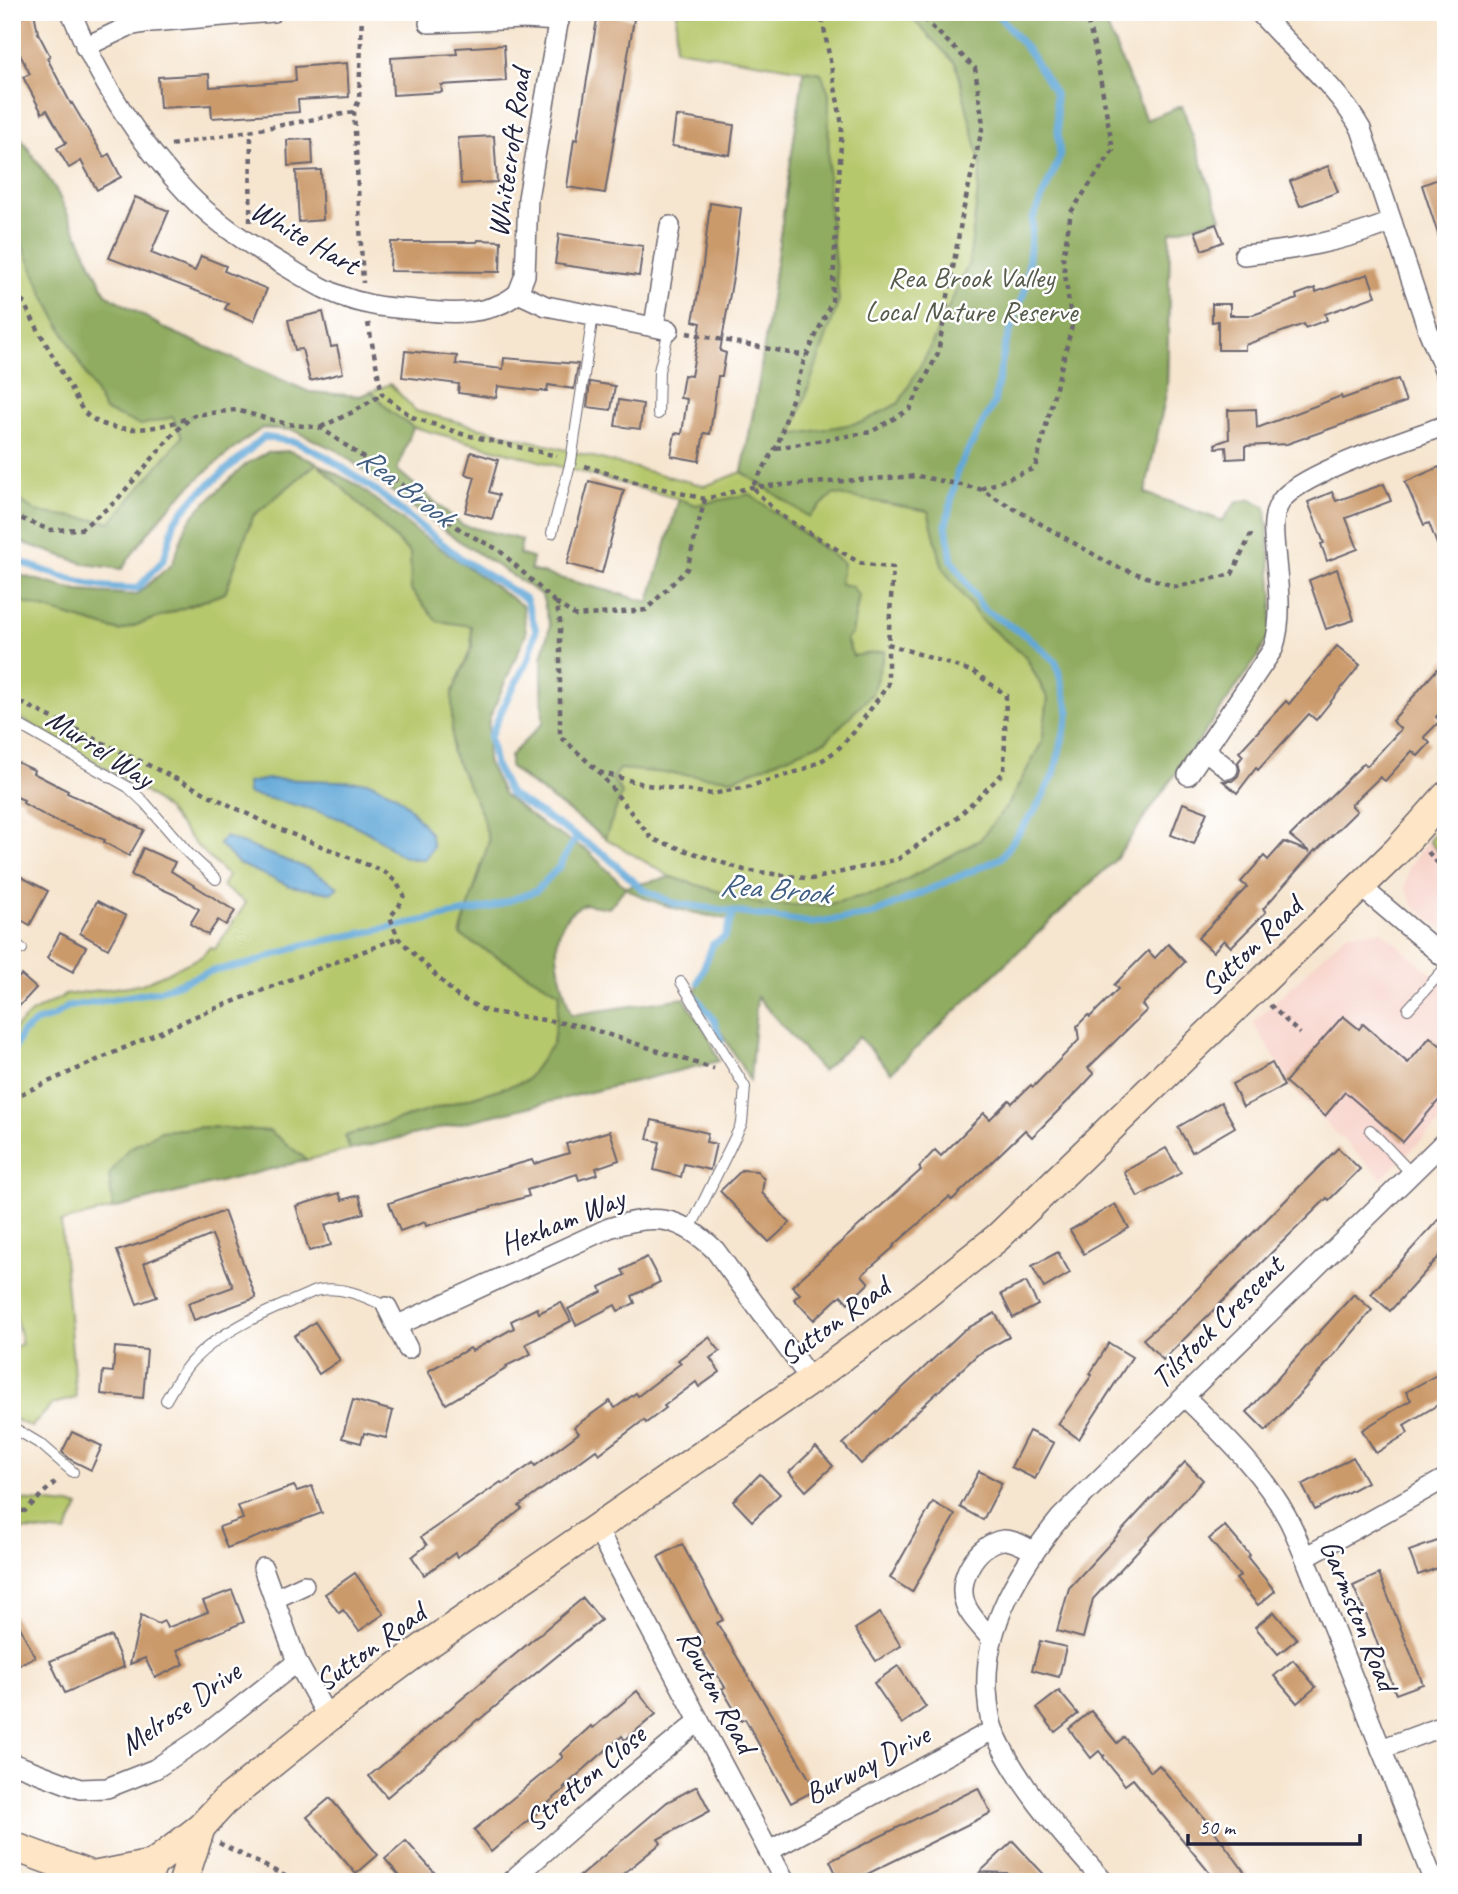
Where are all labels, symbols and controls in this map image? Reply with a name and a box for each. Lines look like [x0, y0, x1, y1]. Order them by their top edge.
street label: Whitecroft Road [478, 62, 540, 239]
street label: White Hart [244, 191, 369, 285]
park label: Rea Brook Valley Local Nature Reserve [865, 258, 1080, 330]
water label: Rea Brook [349, 437, 466, 539]
street label: Murrel Way [39, 699, 163, 798]
water label: Rea Brook [718, 863, 837, 914]
street label: Sutton Road [1192, 885, 1313, 1004]
street label: Hexham Way [494, 1178, 632, 1263]
street label: Tilstock Crescent [1143, 1245, 1294, 1396]
street label: Sutton Road [771, 1266, 900, 1374]
street label: Garmston Road [1311, 1534, 1408, 1700]
street label: Sutton Road [307, 1592, 436, 1700]
street label: Rowton Road [669, 1623, 767, 1763]
street label: Melrose Drive [112, 1651, 250, 1763]
street label: Burway Drive [798, 1714, 938, 1813]
street label: Stretton Close [517, 1715, 655, 1840]
scale bar [1188, 1803, 1360, 1847]
text: 50 m [1199, 1814, 1237, 1840]

